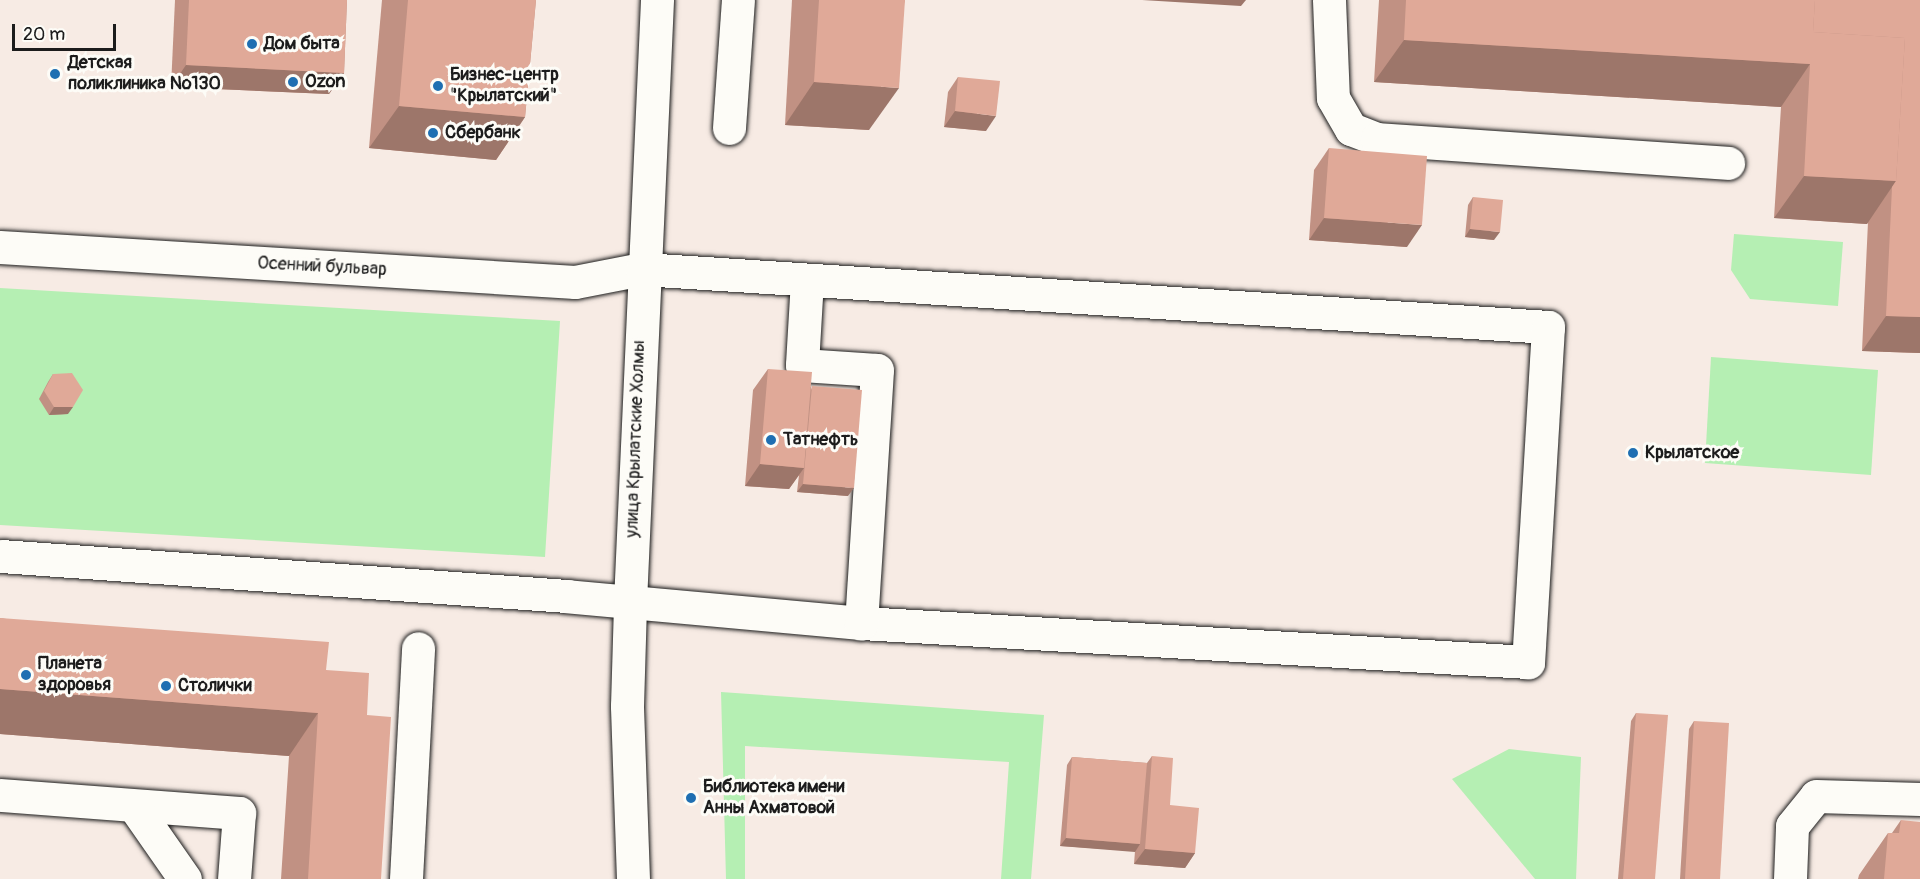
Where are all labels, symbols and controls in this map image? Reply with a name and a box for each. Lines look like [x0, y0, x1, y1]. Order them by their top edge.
scale bar [15, 12, 118, 50]
text: 20 m [23, 23, 65, 46]
place label: Дом быта [264, 33, 340, 55]
marker: Дом быта [245, 37, 259, 51]
place label: Детская поликлиника №130 [68, 53, 221, 96]
marker: Детская поликлиника №130 [46, 65, 64, 83]
place label: Бизнес-центр "Крылатский" [450, 65, 559, 107]
place label: Ozon [305, 71, 345, 93]
marker: Ozon [286, 75, 300, 89]
marker: Бизнес-центр "Крылатский" [431, 79, 445, 93]
place label: Сбербанк [445, 122, 521, 144]
marker: Сбербанк [426, 126, 440, 140]
street label: Осенний бульвар [257, 253, 387, 281]
street label: улица Крылатские Холмы [622, 340, 650, 538]
place label: Татнефть [783, 429, 858, 451]
marker: Татнефть [764, 433, 778, 447]
place label: Крылатское [1645, 442, 1739, 464]
marker: Крылатское [1626, 446, 1640, 460]
place label: Планета здоровья [38, 654, 111, 696]
marker: Планета здоровья [19, 668, 33, 682]
place label: Столички [178, 675, 252, 697]
marker: Столички [159, 679, 173, 693]
place label: Библиотека имени Анны Ахматовой [703, 777, 844, 820]
marker: Библиотека имени Анны Ахматовой [684, 791, 698, 805]

